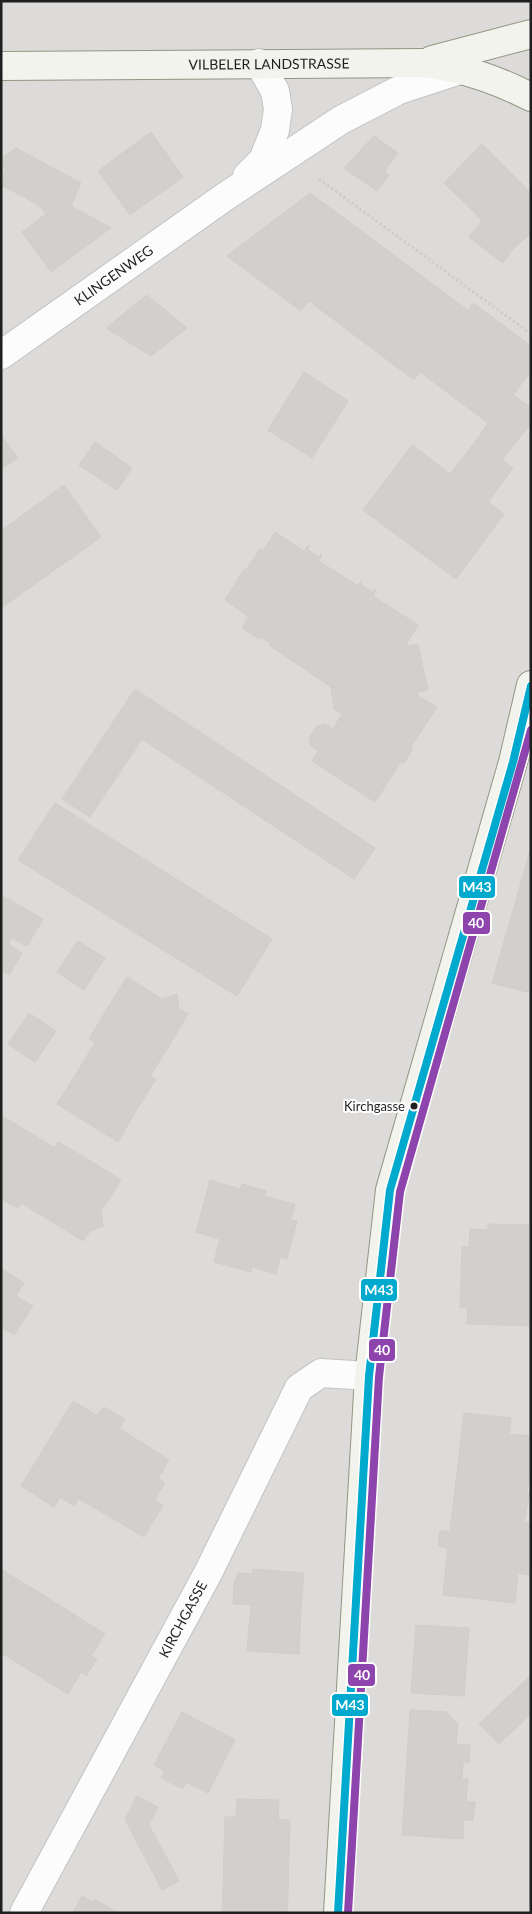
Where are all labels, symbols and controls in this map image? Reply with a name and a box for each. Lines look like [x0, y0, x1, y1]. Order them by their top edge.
street label: VILBELER LANDSTRASSE [188, 55, 350, 73]
street label: KLINGENWEG [71, 241, 156, 309]
line badge: M43 [458, 875, 496, 899]
text: M43 [462, 878, 492, 895]
line badge: 40 [462, 911, 491, 935]
text: 40 [468, 914, 484, 931]
place label: Kirchgasse [344, 1098, 405, 1114]
marker: Kirchgasse [409, 1101, 419, 1111]
line badge: M43 [360, 1278, 398, 1302]
text: M43 [364, 1281, 394, 1298]
line badge: 40 [368, 1338, 396, 1362]
text: 40 [374, 1341, 390, 1358]
street label: KIRCHGASSE [155, 1578, 210, 1660]
line badge: 40 [347, 1663, 376, 1687]
text: 40 [354, 1666, 370, 1683]
line badge: M43 [331, 1693, 369, 1717]
text: M43 [335, 1696, 365, 1713]

